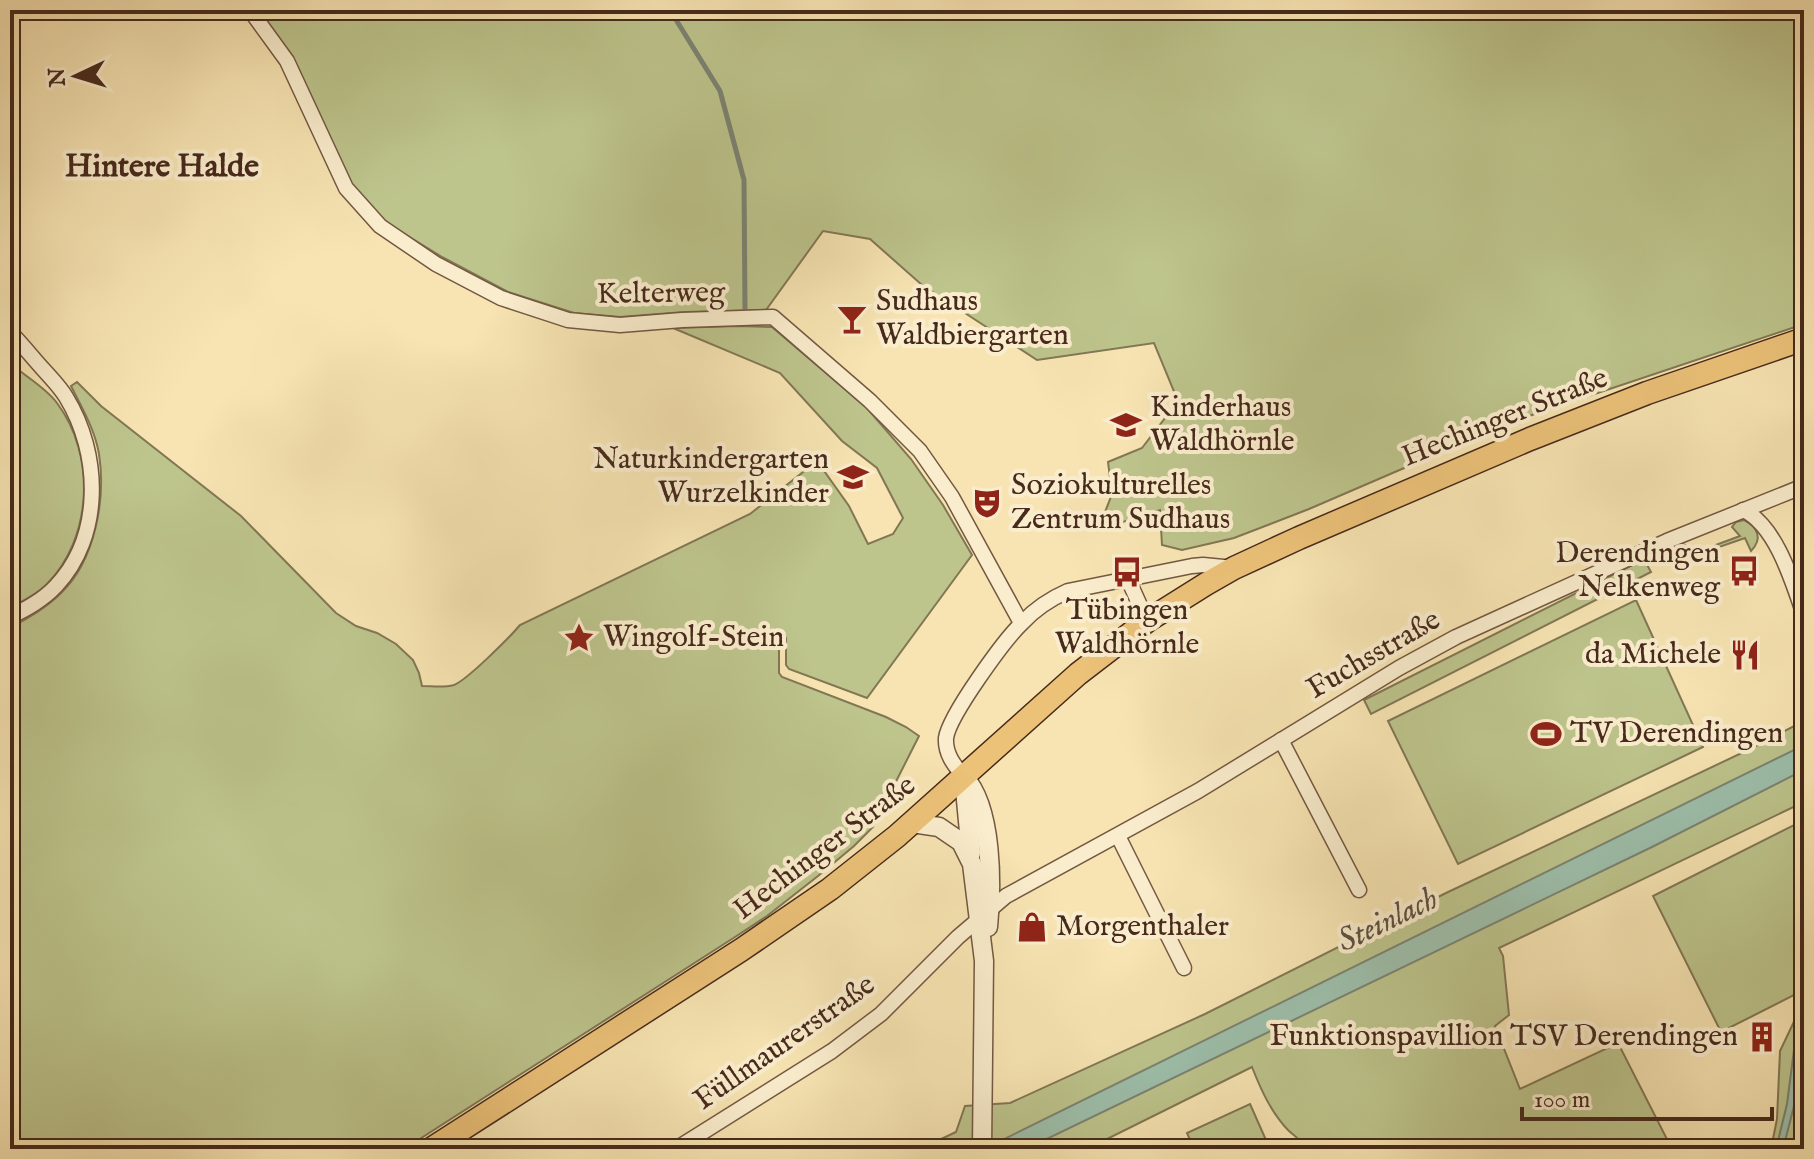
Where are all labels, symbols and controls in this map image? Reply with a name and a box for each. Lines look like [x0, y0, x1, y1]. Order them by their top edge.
north arrow [36, 36, 116, 116]
text: N [43, 67, 73, 89]
district label: Hintere Halde [65, 147, 259, 188]
street label: Kelterweg [596, 274, 726, 314]
place label: Sudhaus Waldbiergarten [876, 283, 1069, 355]
bar icon: Sudhaus Waldbiergarten [835, 302, 869, 336]
street label: Hechinger Straße [1397, 359, 1613, 477]
place label: Kinderhaus Waldhörnle [1150, 389, 1295, 461]
school or university icon: Kinderhaus Waldhörnle [1109, 408, 1143, 442]
place label: Naturkindergarten Wurzelkinder [593, 441, 829, 513]
school or university icon: Naturkindergarten Wurzelkinder [836, 460, 870, 494]
place label: Soziokulturelles Zentrum Sudhaus [1011, 467, 1230, 539]
theatre icon: Soziokulturelles Zentrum Sudhaus [970, 486, 1004, 520]
place label: Derendingen Nelkenweg [1555, 535, 1721, 607]
bus stop icon: Derendingen Nelkenweg [1727, 554, 1761, 588]
bus stop icon: Tübingen Waldhörnle [1110, 555, 1144, 589]
place label: Tübingen Waldhörnle [1055, 592, 1199, 664]
street label: Fuchsstraße [1300, 602, 1448, 708]
place label: Wingolf-Stein [603, 619, 784, 657]
place icon: Wingolf-Stein [562, 621, 596, 655]
place label: da Michele [1585, 636, 1721, 674]
restaurant icon: da Michele [1728, 638, 1762, 672]
place label: TV Derendingen [1570, 715, 1783, 753]
sports icon: TV Derendingen [1529, 717, 1563, 751]
street label: Hechinger Straße [726, 767, 924, 929]
water label: Steinlach [1331, 879, 1445, 963]
place label: Morgenthaler [1056, 908, 1229, 946]
shop icon: Morgenthaler [1015, 910, 1049, 944]
street label: Füllmaurerstraße [687, 967, 883, 1119]
place label: Funktionspavillion TSV Derendingen [1270, 1018, 1738, 1056]
building icon: Funktionspavillion TSV Derendingen [1745, 1020, 1779, 1054]
scale bar [1522, 1071, 1772, 1121]
text: 100 m [1534, 1085, 1590, 1116]

